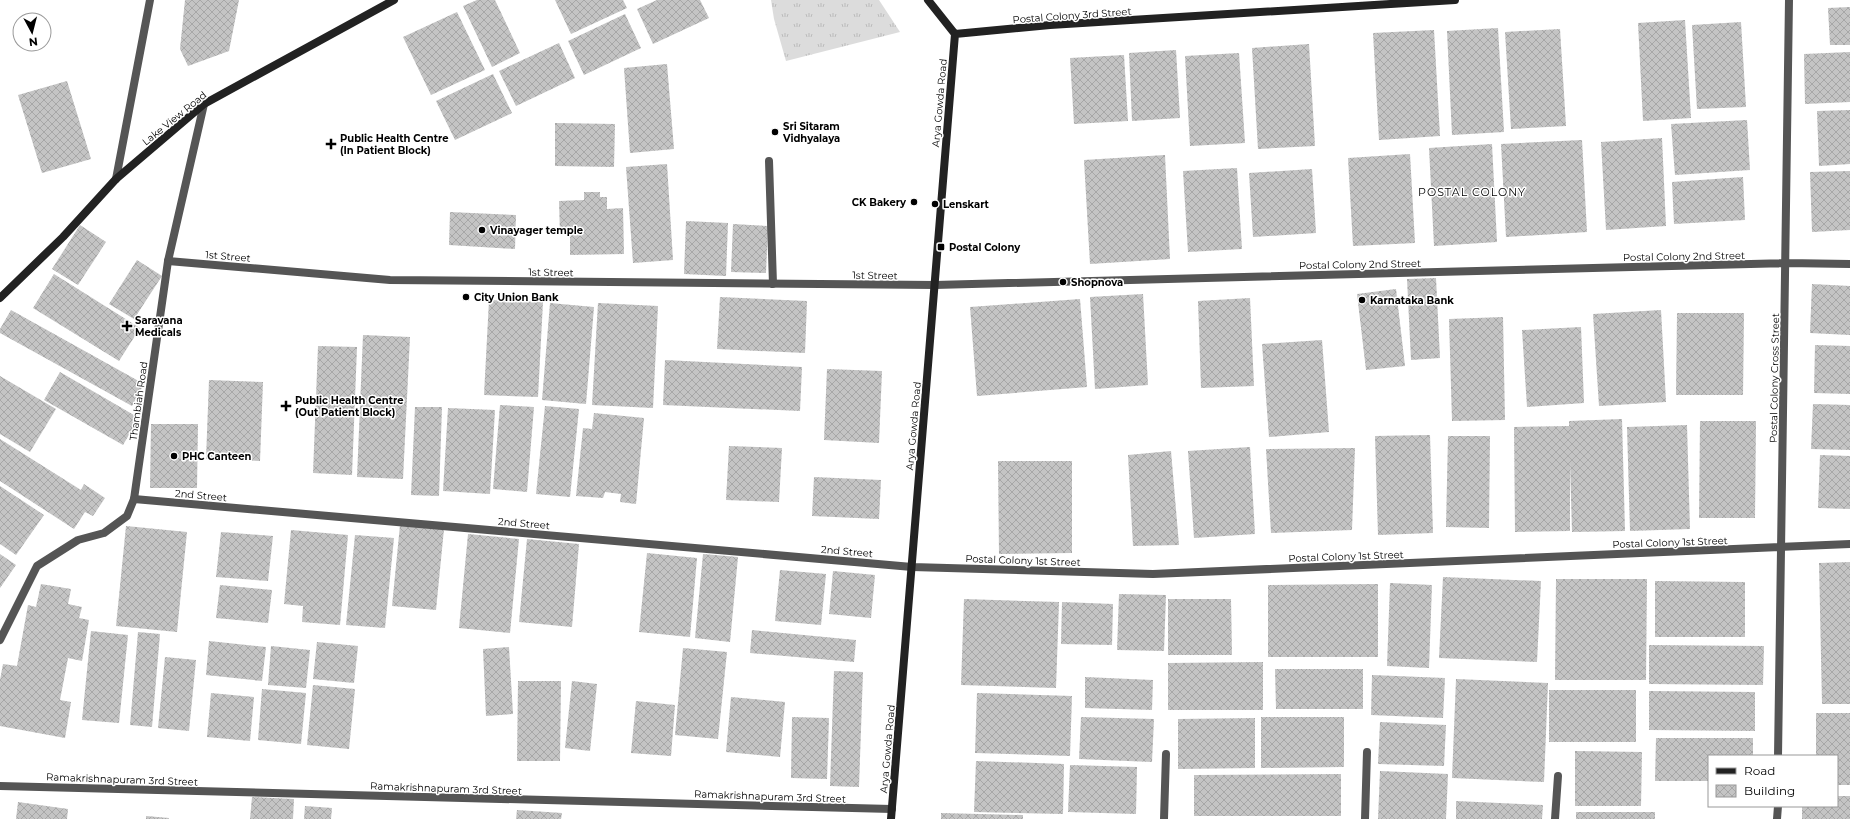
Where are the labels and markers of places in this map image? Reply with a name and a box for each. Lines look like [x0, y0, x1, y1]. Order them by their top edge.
place label: Sri Sitaram Vidhyalaya [782, 120, 840, 145]
marker: Sri Sitaram Vidhyalaya [770, 127, 780, 137]
place label: Public Health Centre (In Patient Block) [340, 132, 449, 157]
marker: Public Health Centre (In Patient Block) [325, 138, 337, 150]
place label: CK Bakery [852, 196, 907, 209]
marker: CK Bakery [909, 197, 919, 207]
place label: Lenskart [943, 198, 990, 211]
marker: Lenskart [930, 199, 940, 209]
place label: Vinayager temple [489, 224, 583, 237]
marker: Vinayager temple [477, 225, 487, 235]
place label: Postal Colony [949, 241, 1021, 254]
marker: Postal Colony [936, 242, 946, 252]
place label: Shopnova [1071, 276, 1123, 289]
marker: Shopnova [1058, 277, 1068, 287]
place label: City Union Bank [474, 291, 559, 304]
marker: City Union Bank [461, 292, 471, 302]
place label: Karnataka Bank [1370, 294, 1454, 307]
marker: Karnataka Bank [1357, 295, 1367, 305]
place label: Saravana Medicals [135, 314, 183, 339]
marker: Saravana Medicals [122, 321, 132, 331]
place label: Public Health Centre (Out Patient Block) [295, 394, 404, 419]
marker: Public Health Centre (Out Patient Block) [280, 400, 292, 412]
place label: PHC Canteen [182, 450, 251, 463]
marker: PHC Canteen [169, 451, 179, 461]

